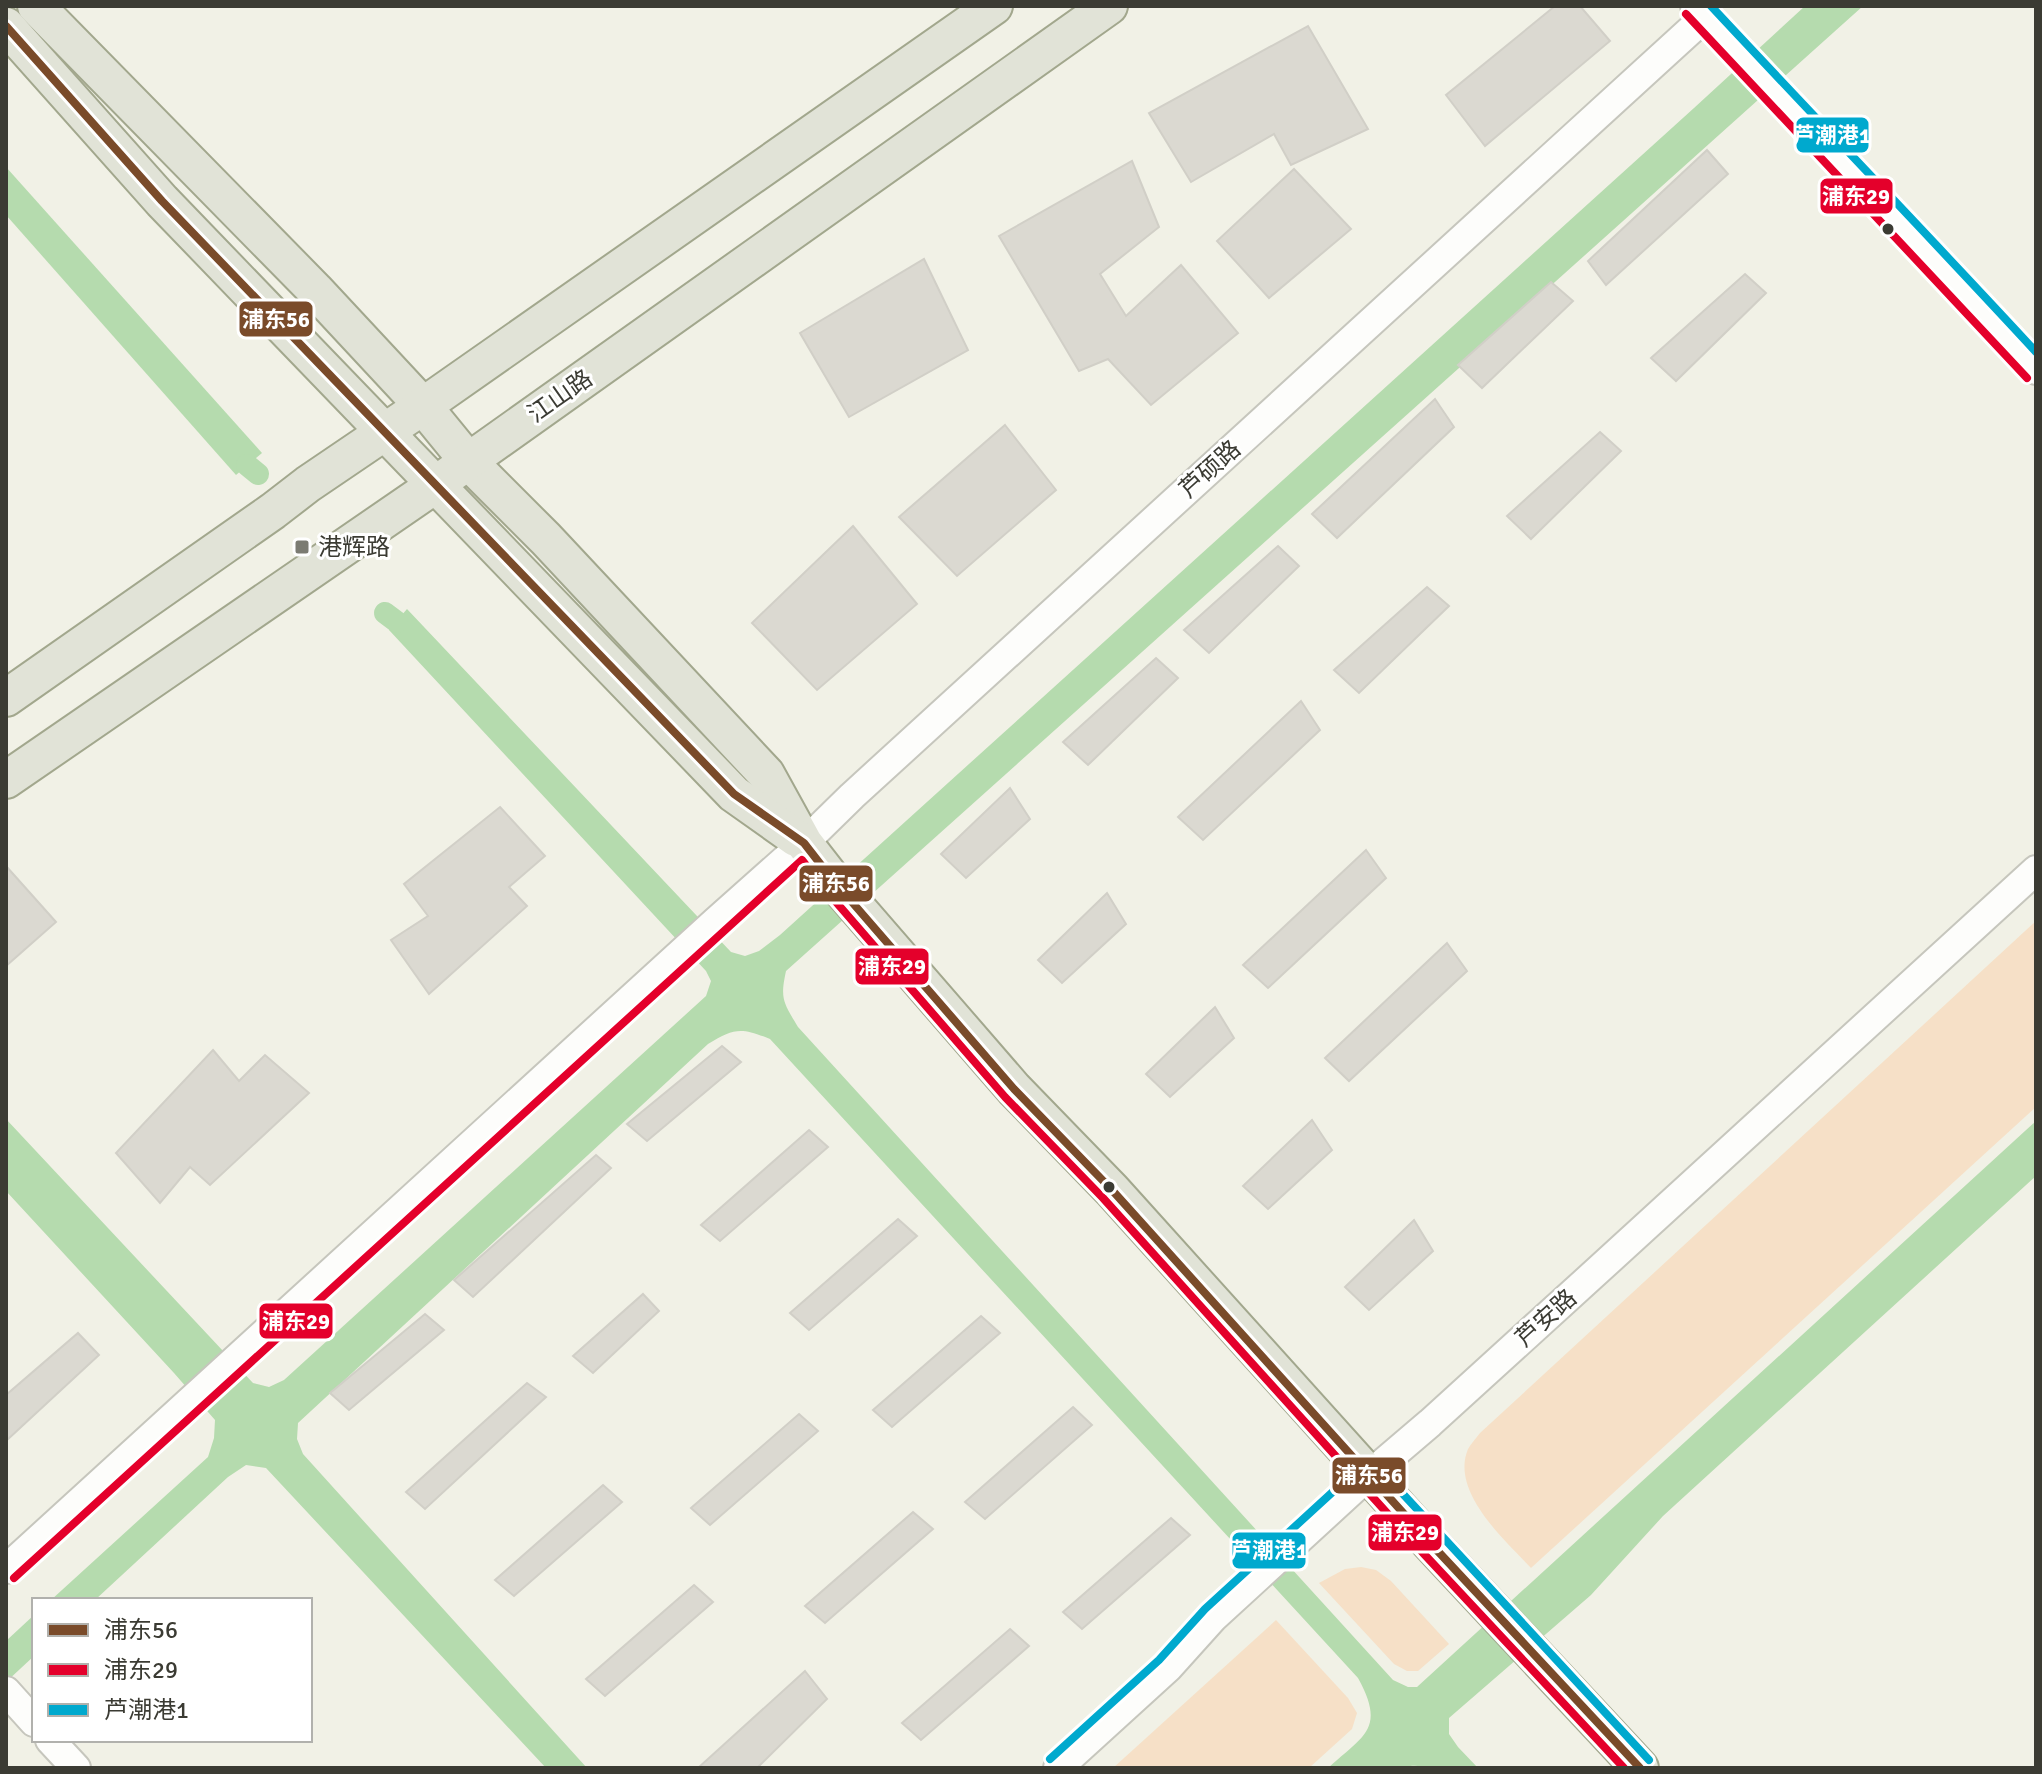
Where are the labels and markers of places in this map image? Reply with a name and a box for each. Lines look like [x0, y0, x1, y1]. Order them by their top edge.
unlabelled marker [1880, 221, 1896, 237]
place label: 港辉路 [318, 532, 390, 562]
marker: 港辉路 [293, 538, 311, 556]
unlabelled marker [1101, 1179, 1117, 1195]

